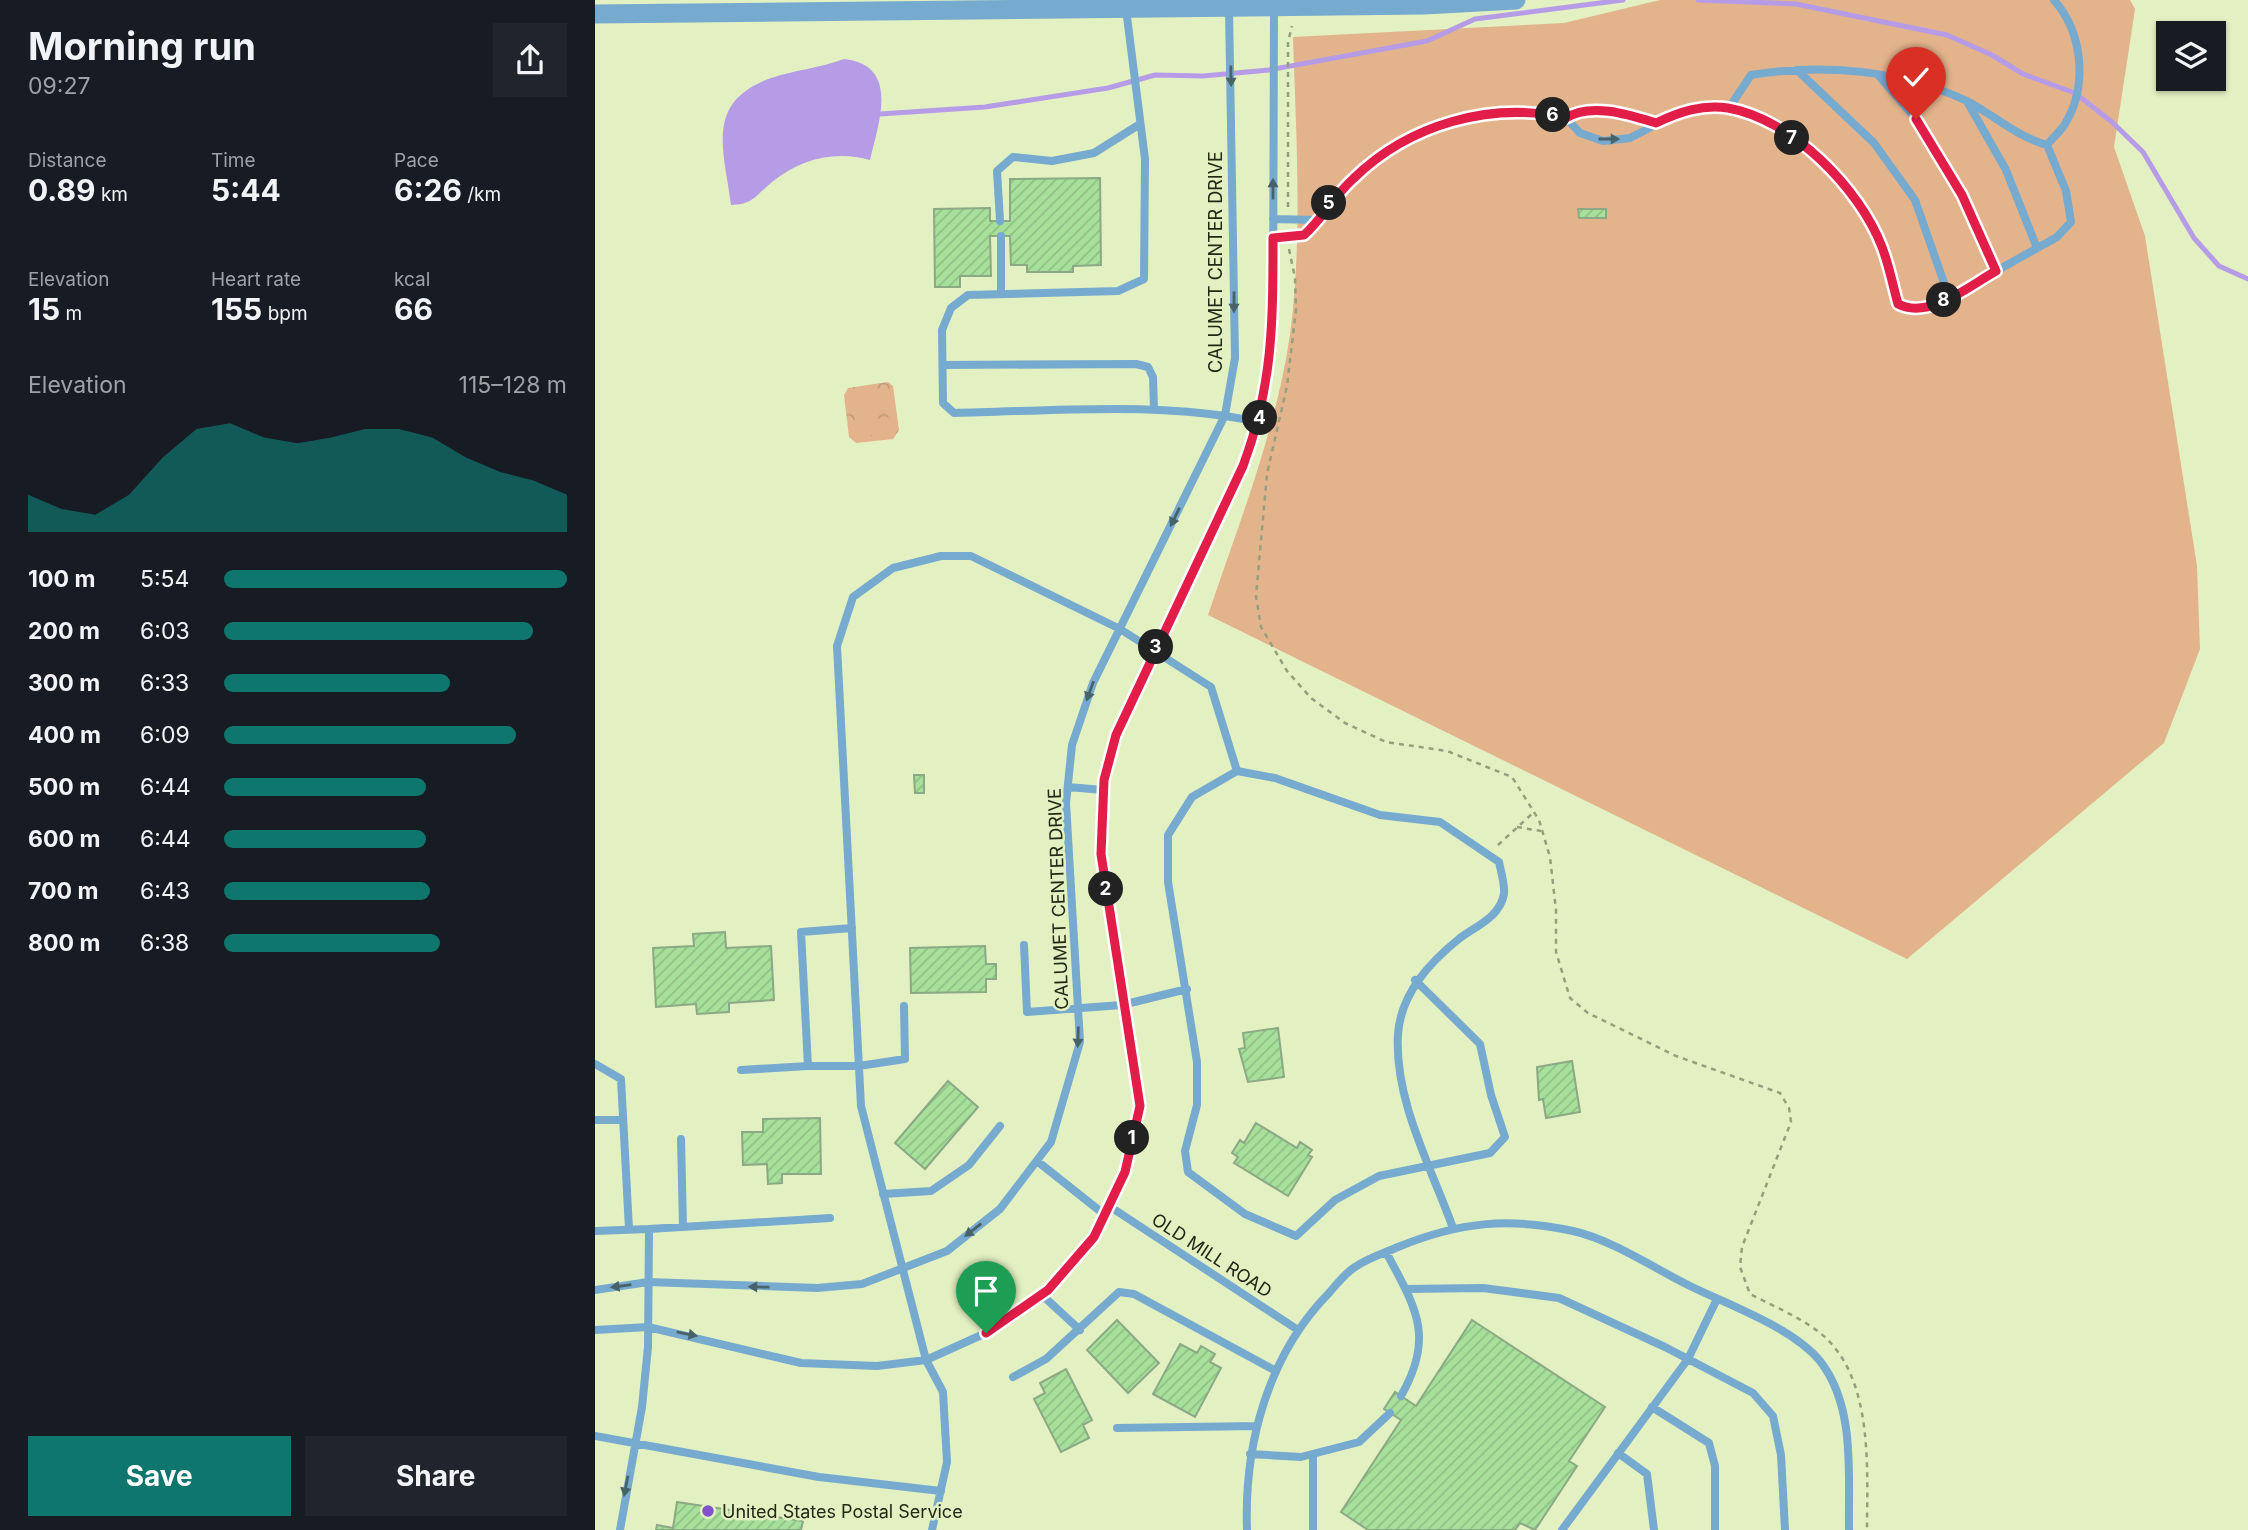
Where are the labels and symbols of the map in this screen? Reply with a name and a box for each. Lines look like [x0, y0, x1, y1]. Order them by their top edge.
pin [1886, 47, 1946, 119]
one-way arrow [1225, 65, 1236, 87]
pin: 6 [1535, 97, 1571, 132]
pin: 7 [1775, 120, 1809, 156]
one-way arrow [1598, 133, 1620, 145]
street label: CALUMET CENTER DRIVE [1205, 151, 1226, 373]
one-way arrow [1267, 178, 1279, 200]
pin: 5 [1311, 186, 1347, 220]
pin: 8 [1927, 282, 1961, 318]
one-way arrow [1228, 291, 1240, 313]
pin: 4 [1243, 400, 1277, 436]
one-way arrow [1170, 507, 1181, 527]
pin: 3 [1139, 630, 1173, 664]
one-way arrow [1085, 680, 1096, 701]
street label: CALUMET CENTER DRIVE [1044, 788, 1072, 1010]
pin: 2 [1089, 872, 1123, 906]
one-way arrow [1072, 1026, 1083, 1048]
pin: 1 [1115, 1120, 1149, 1156]
street label: OLD MILL ROAD [1148, 1208, 1276, 1302]
one-way arrow [965, 1223, 983, 1238]
pin [956, 1261, 1016, 1333]
one-way arrow [610, 1281, 632, 1292]
one-way arrow [748, 1281, 770, 1293]
one-way arrow [676, 1329, 698, 1340]
one-way arrow [621, 1475, 632, 1497]
place label: United States Postal Service [722, 1501, 963, 1522]
marker: United States Postal Service [700, 1503, 716, 1519]

